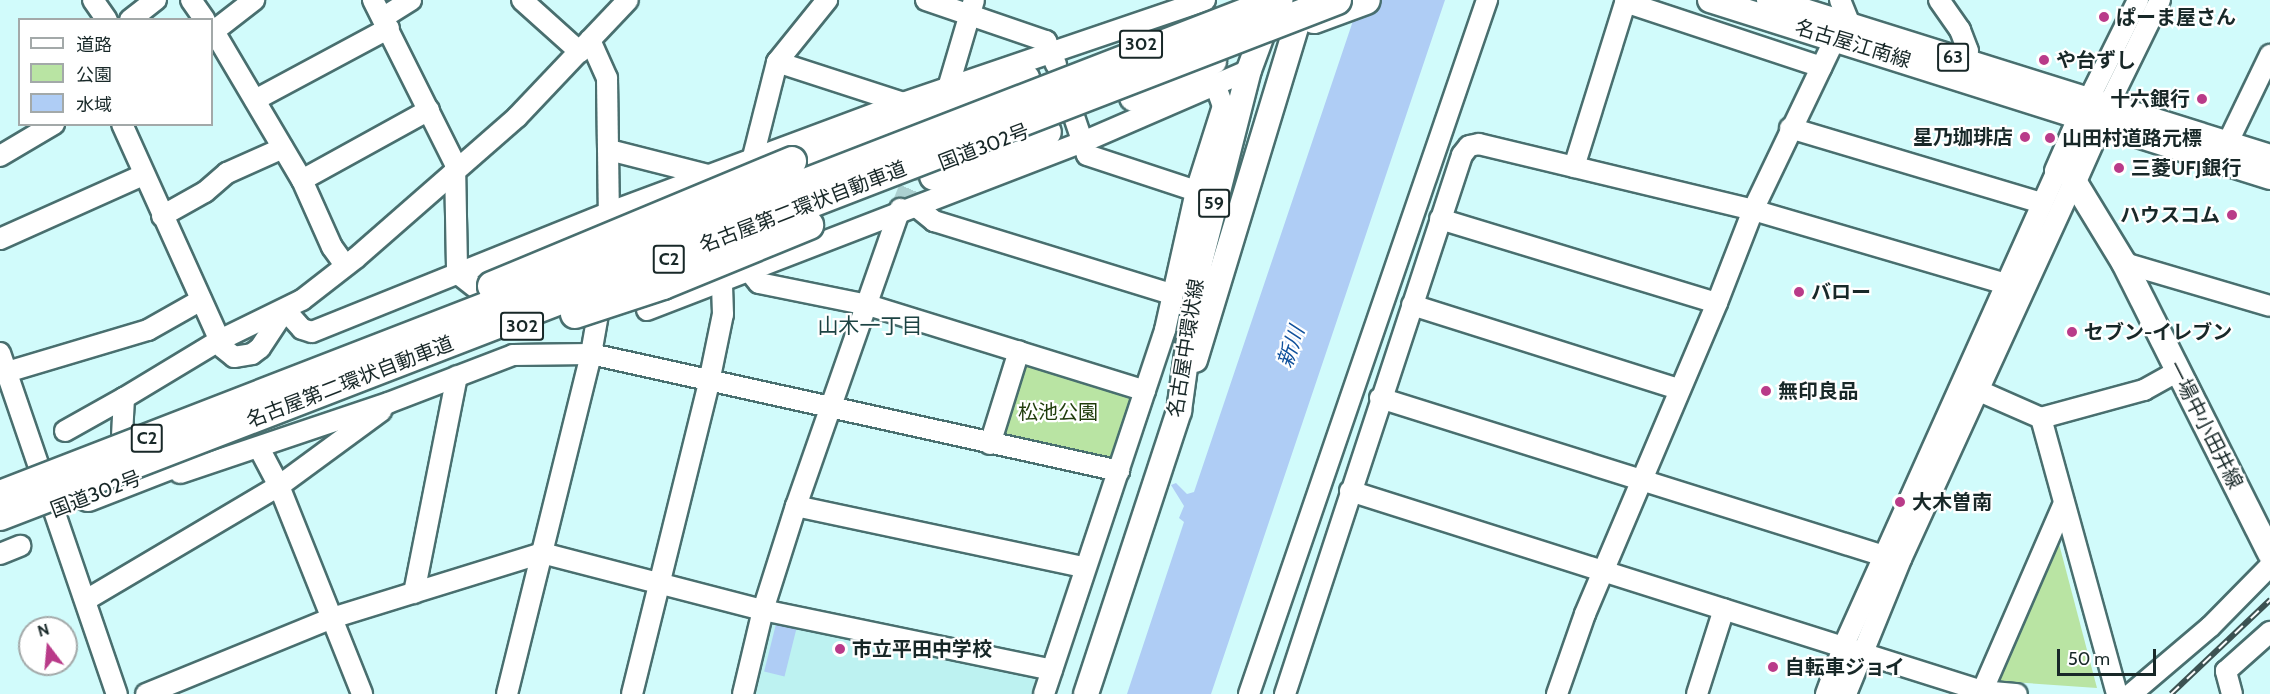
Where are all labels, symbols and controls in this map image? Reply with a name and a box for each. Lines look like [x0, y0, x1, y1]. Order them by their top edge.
place label: ぱーま屋さん [2116, 5, 2236, 29]
marker: ぱーま屋さん [2097, 10, 2111, 24]
street label: 名古屋江南線 [1792, 15, 1914, 73]
legend [18, 18, 213, 126]
road number: 302 [1118, 29, 1164, 59]
text: 道路 [76, 34, 112, 56]
road number: 63 [1936, 42, 1970, 72]
place label: や台ずし [2056, 48, 2136, 72]
marker: や台ずし [2037, 53, 2051, 67]
text: 公園 [76, 64, 112, 86]
place label: 十六銀行 [2110, 87, 2190, 111]
marker: 十六銀行 [2195, 92, 2209, 106]
text: 水域 [76, 94, 112, 116]
street label: 国道302号 [935, 119, 1033, 175]
place label: 星乃珈琲店 [1913, 125, 2013, 149]
place label: 山田村道路元標 [2062, 126, 2202, 150]
marker: 星乃珈琲店 [2018, 130, 2032, 144]
marker: 山田村道路元標 [2043, 131, 2057, 145]
street label: 名古屋第二環状自動車道 [696, 156, 910, 258]
place label: 三菱UFJ銀行 [2131, 156, 2241, 180]
marker: 三菱UFJ銀行 [2112, 161, 2126, 175]
road number: 59 [1198, 188, 1230, 218]
place label: ハウスコム [2120, 203, 2220, 227]
marker: ハウスコム [2225, 208, 2239, 222]
road number: C2 [652, 244, 686, 274]
street label: 名古屋中環状線 [1163, 277, 1209, 419]
place label: バロー [1811, 280, 1871, 304]
marker: バロー [1792, 285, 1806, 299]
road number: 302 [500, 311, 544, 341]
district label: 山木一丁目 [818, 313, 922, 339]
place label: セブン-イレブン [2084, 320, 2232, 344]
water label: 新川 [1272, 323, 1310, 371]
marker: セブン-イレブン [2065, 325, 2079, 339]
street label: 名古屋第二環状自動車道 [243, 331, 457, 433]
street label: 一場中小田井線 [2163, 357, 2247, 493]
place label: 無印良品 [1778, 379, 1858, 403]
marker: 無印良品 [1759, 384, 1773, 398]
park label: 松池公園 [1018, 400, 1098, 424]
road number: C2 [130, 423, 164, 453]
street label: 国道302号 [47, 466, 145, 522]
place label: 大木曽南 [1912, 490, 1992, 514]
marker: 大木曽南 [1893, 495, 1907, 509]
north arrow [18, 616, 78, 676]
text: N [35, 619, 52, 641]
place label: 市立平田中学校 [852, 637, 992, 661]
scale bar [2060, 637, 2159, 675]
marker: 市立平田中学校 [833, 642, 847, 656]
text: 50 m [2068, 648, 2110, 670]
place label: 自転車ジョイ [1785, 655, 1905, 679]
marker: 自転車ジョイ [1766, 660, 1780, 674]

